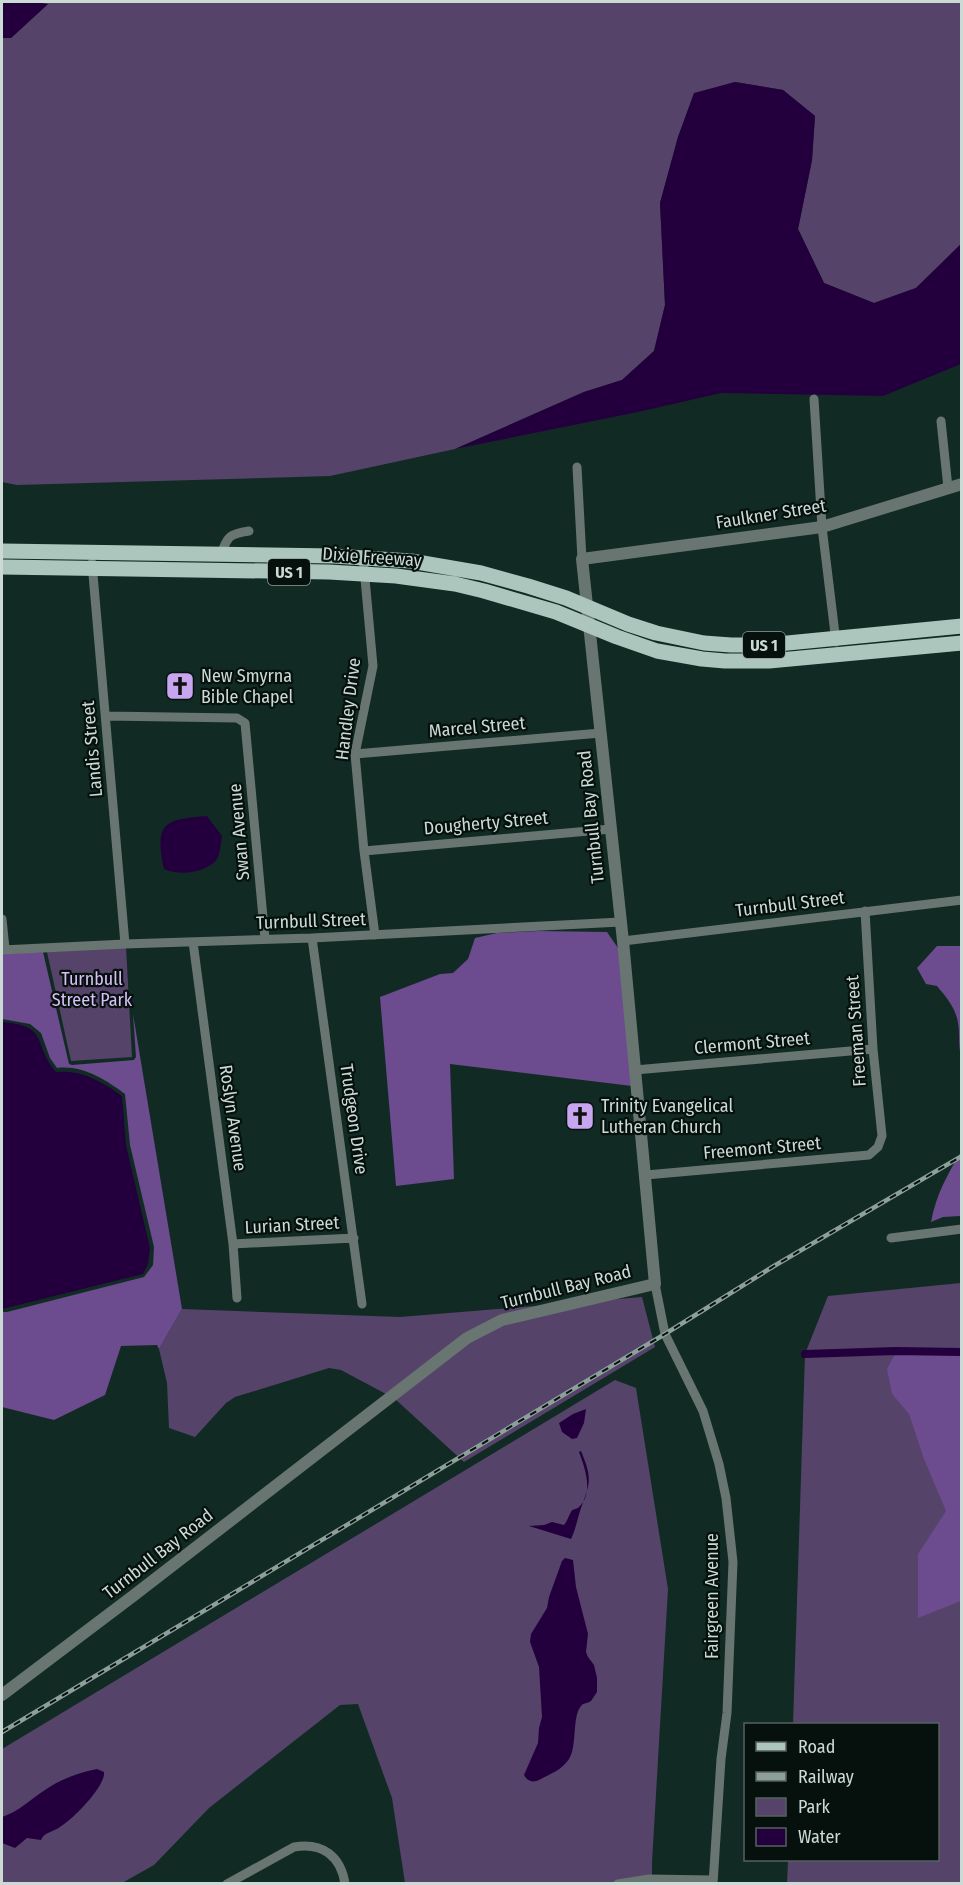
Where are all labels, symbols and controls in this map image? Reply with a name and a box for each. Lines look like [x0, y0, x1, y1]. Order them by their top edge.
street label: Faulkner Street [714, 494, 828, 534]
street label: Dixie Freeway [322, 543, 422, 571]
road number: US 1 [268, 559, 310, 585]
road number: US 1 [743, 632, 785, 658]
street label: Handley Drive [331, 657, 365, 761]
place label: New Smyrna Bible Chapel [201, 665, 293, 708]
church icon: New Smyrna Bible Chapel [164, 670, 196, 702]
street label: Landis Street [77, 700, 107, 798]
street label: Marcel Street [428, 712, 526, 742]
street label: Turnbull Bay Road [573, 749, 609, 885]
street label: Swan Avenue [224, 783, 254, 881]
street label: Dougherty Street [423, 807, 549, 839]
street label: Turnbull Street [734, 886, 846, 922]
street label: Turnbull Street [256, 908, 366, 934]
park label: Turnbull Street Park [52, 968, 133, 1011]
street label: Freeman Street [841, 975, 871, 1087]
street label: Clermont Street [693, 1027, 811, 1059]
street label: Trudgeon Drive [335, 1062, 373, 1176]
street label: Roslyn Avenue [215, 1063, 251, 1173]
place label: Trinity Evangelical Lutheran Church [601, 1095, 733, 1138]
church icon: Trinity Evangelical Lutheran Church [564, 1100, 596, 1132]
street label: Freemont Street [702, 1132, 822, 1164]
street label: Lurian Street [244, 1212, 340, 1238]
street label: Turnbull Bay Road [499, 1260, 633, 1314]
street label: Turnbull Bay Road [99, 1504, 217, 1604]
street label: Fairgreen Avenue [701, 1533, 723, 1659]
legend [744, 1723, 939, 1861]
text: Road [798, 1736, 835, 1758]
text: Railway [798, 1766, 854, 1788]
text: Park [798, 1796, 831, 1818]
text: Water [798, 1826, 841, 1848]

